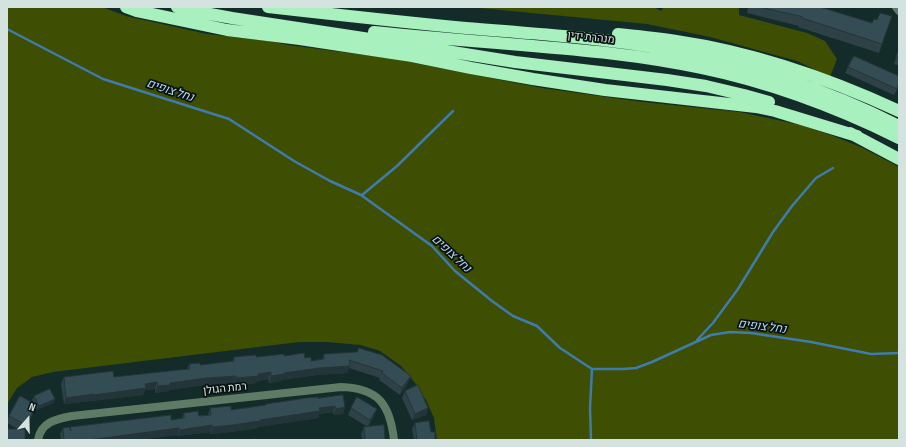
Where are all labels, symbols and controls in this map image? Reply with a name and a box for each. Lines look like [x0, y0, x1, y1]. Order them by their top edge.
street label: מנהרת ידין [567, 29, 615, 47]
water label: נחל צופים [145, 77, 195, 105]
water label: נחל צופים [428, 232, 474, 276]
water label: נחל צופים [737, 317, 787, 337]
street label: רמת הגולן [203, 380, 247, 398]
north arrow [8, 399, 48, 439]
text: N [27, 400, 37, 414]

